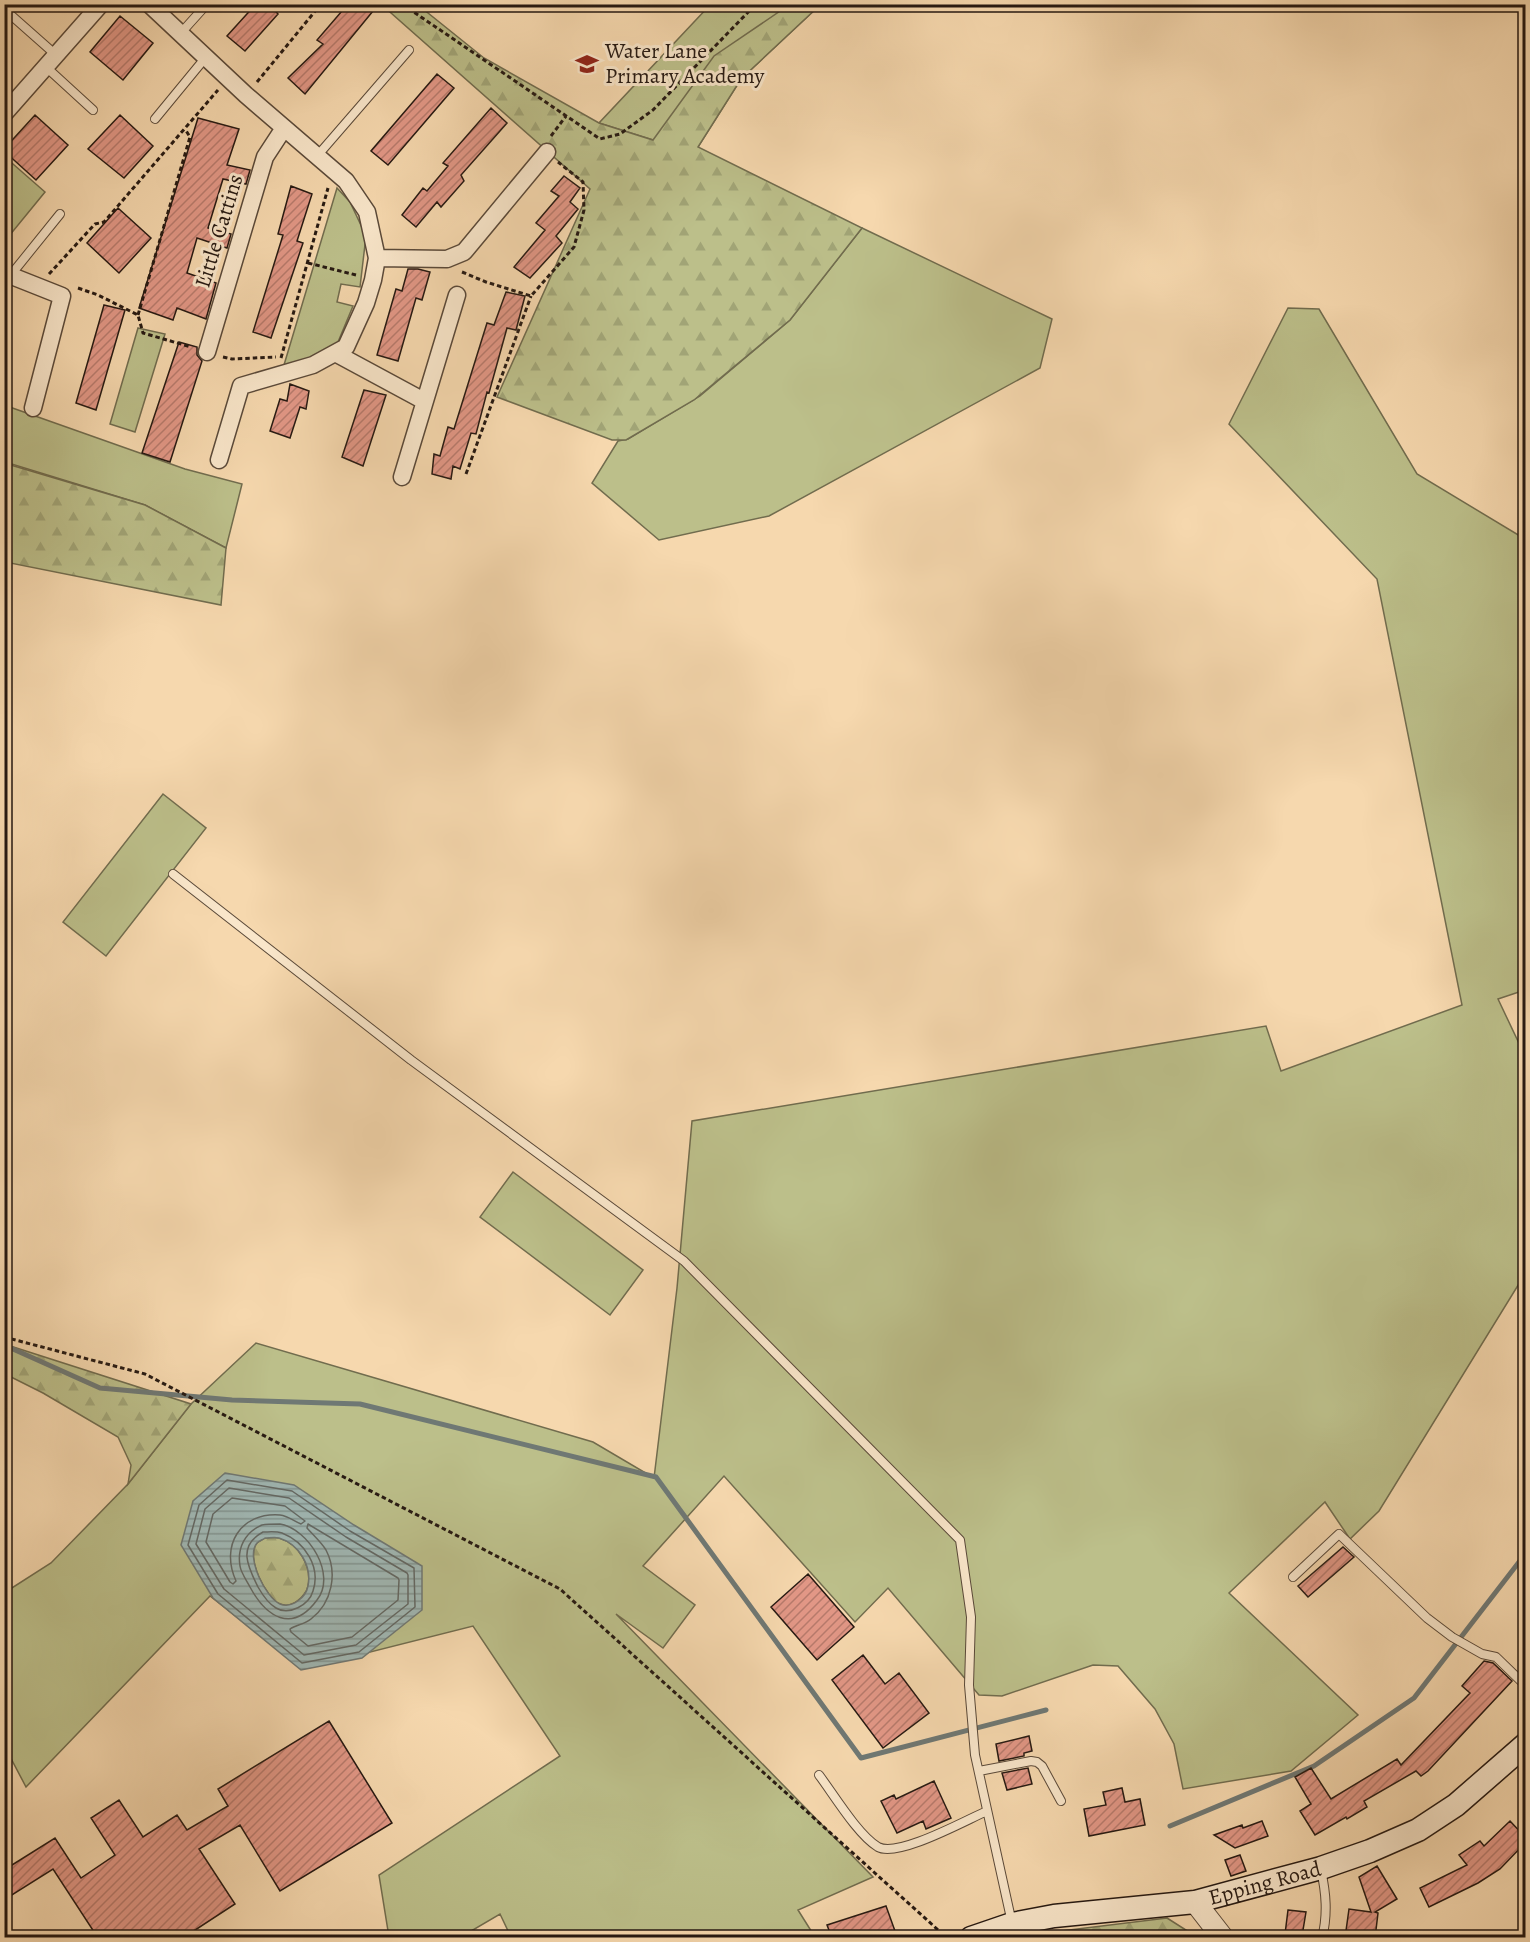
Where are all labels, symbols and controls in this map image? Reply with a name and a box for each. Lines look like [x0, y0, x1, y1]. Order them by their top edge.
place label: Water Lane Primary Academy [604, 36, 764, 91]
school or university icon: Water Lane Primary Academy [574, 51, 600, 77]
street label: Little Cattins [188, 171, 250, 291]
street label: Epping Road [1205, 1854, 1325, 1913]

